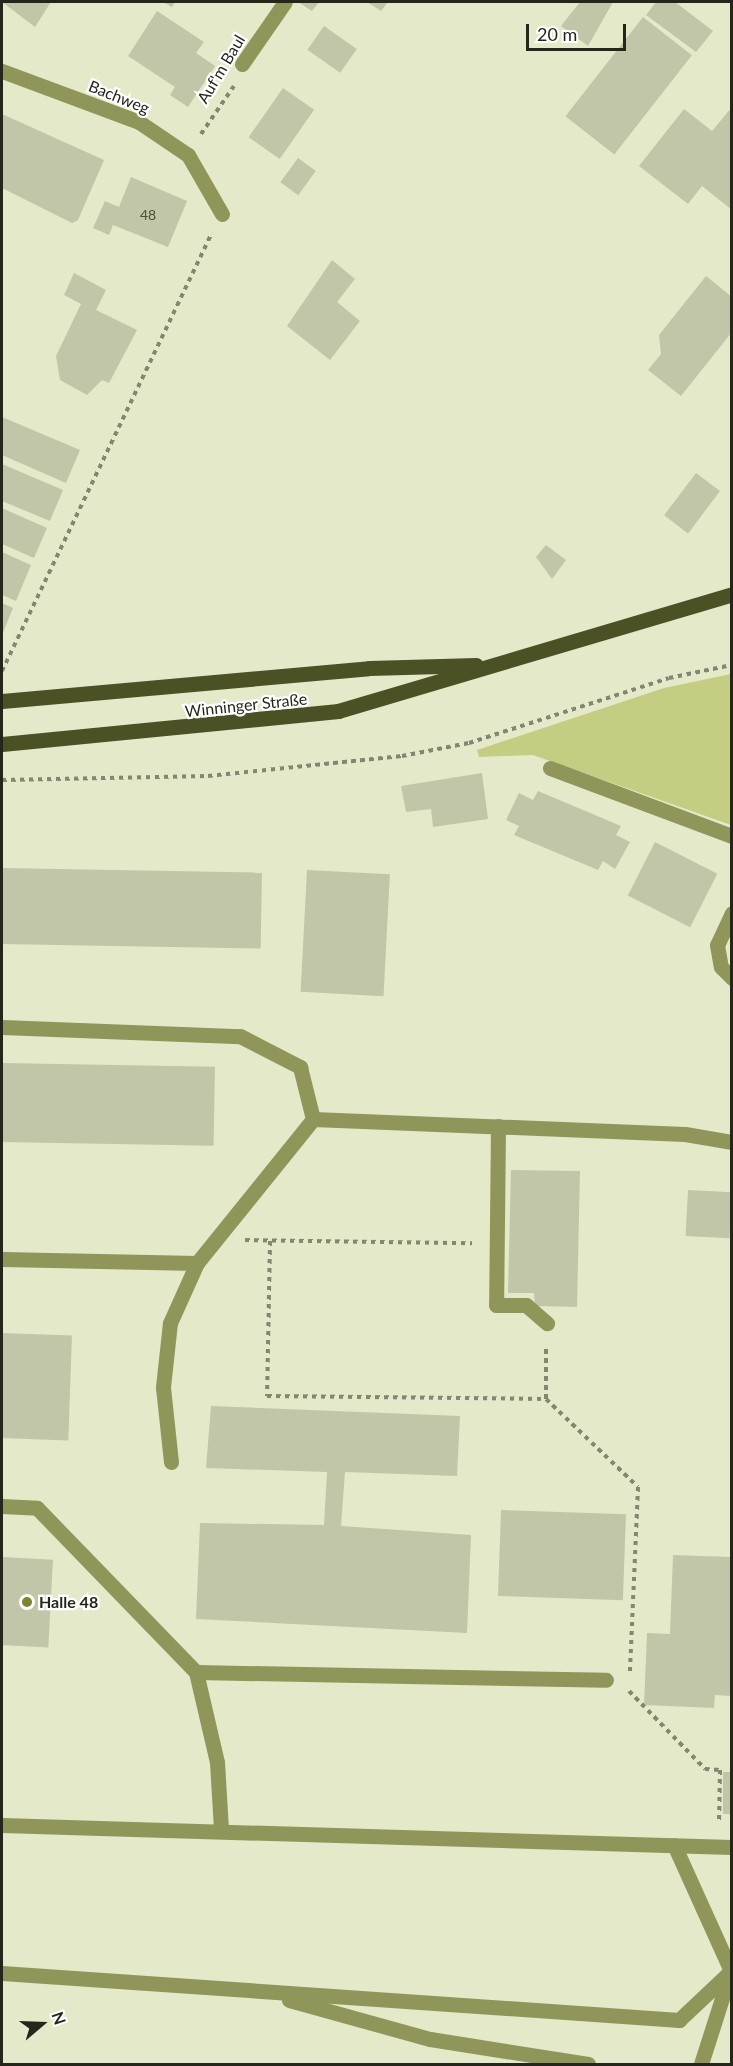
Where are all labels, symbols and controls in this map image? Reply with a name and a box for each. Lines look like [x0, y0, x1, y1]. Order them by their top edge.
scale bar [529, 12, 630, 50]
text: 20 m [537, 23, 577, 45]
street label: Auf'm Baul [193, 31, 249, 107]
street label: Bachweg [86, 76, 152, 118]
house number: 48 [140, 207, 156, 223]
street label: Winninger Straße [184, 689, 308, 721]
place label: Halle 48 [39, 1592, 98, 1612]
marker: Halle 48 [20, 1595, 34, 1609]
north arrow [12, 1994, 72, 2054]
text: N [49, 2009, 70, 2027]

